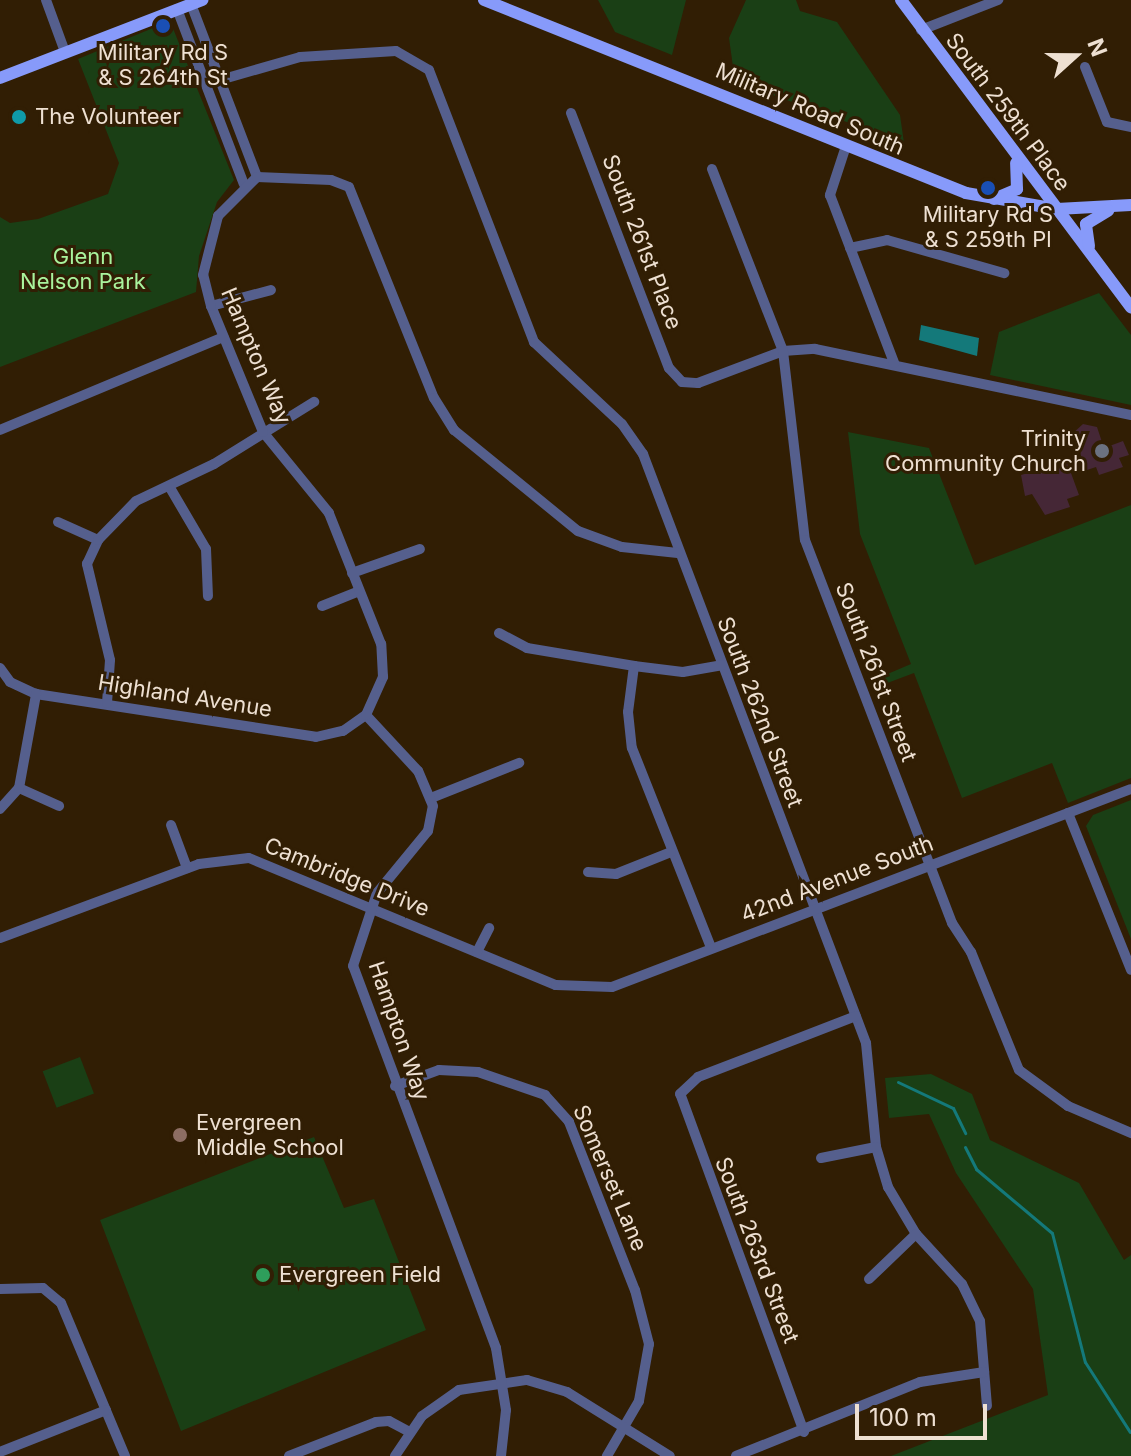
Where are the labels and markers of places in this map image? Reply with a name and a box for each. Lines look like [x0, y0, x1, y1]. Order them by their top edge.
marker: Military Rd S & S 264th St [154, 17, 172, 35]
place label: Military Rd S & S 264th St [98, 39, 228, 90]
place label: The Volunteer [35, 104, 181, 130]
marker: The Volunteer [10, 108, 28, 126]
marker: Military Rd S & S 259th Pl [979, 179, 997, 197]
place label: Military Rd S & S 259th Pl [923, 201, 1053, 252]
place label: Trinity Community Church [885, 425, 1086, 476]
marker: Trinity Community Church [1093, 442, 1111, 460]
place label: Evergreen Middle School [196, 1109, 344, 1160]
marker: Evergreen Middle School [171, 1126, 189, 1144]
place label: Evergreen Field [279, 1262, 441, 1288]
marker: Evergreen Field [254, 1266, 272, 1284]

